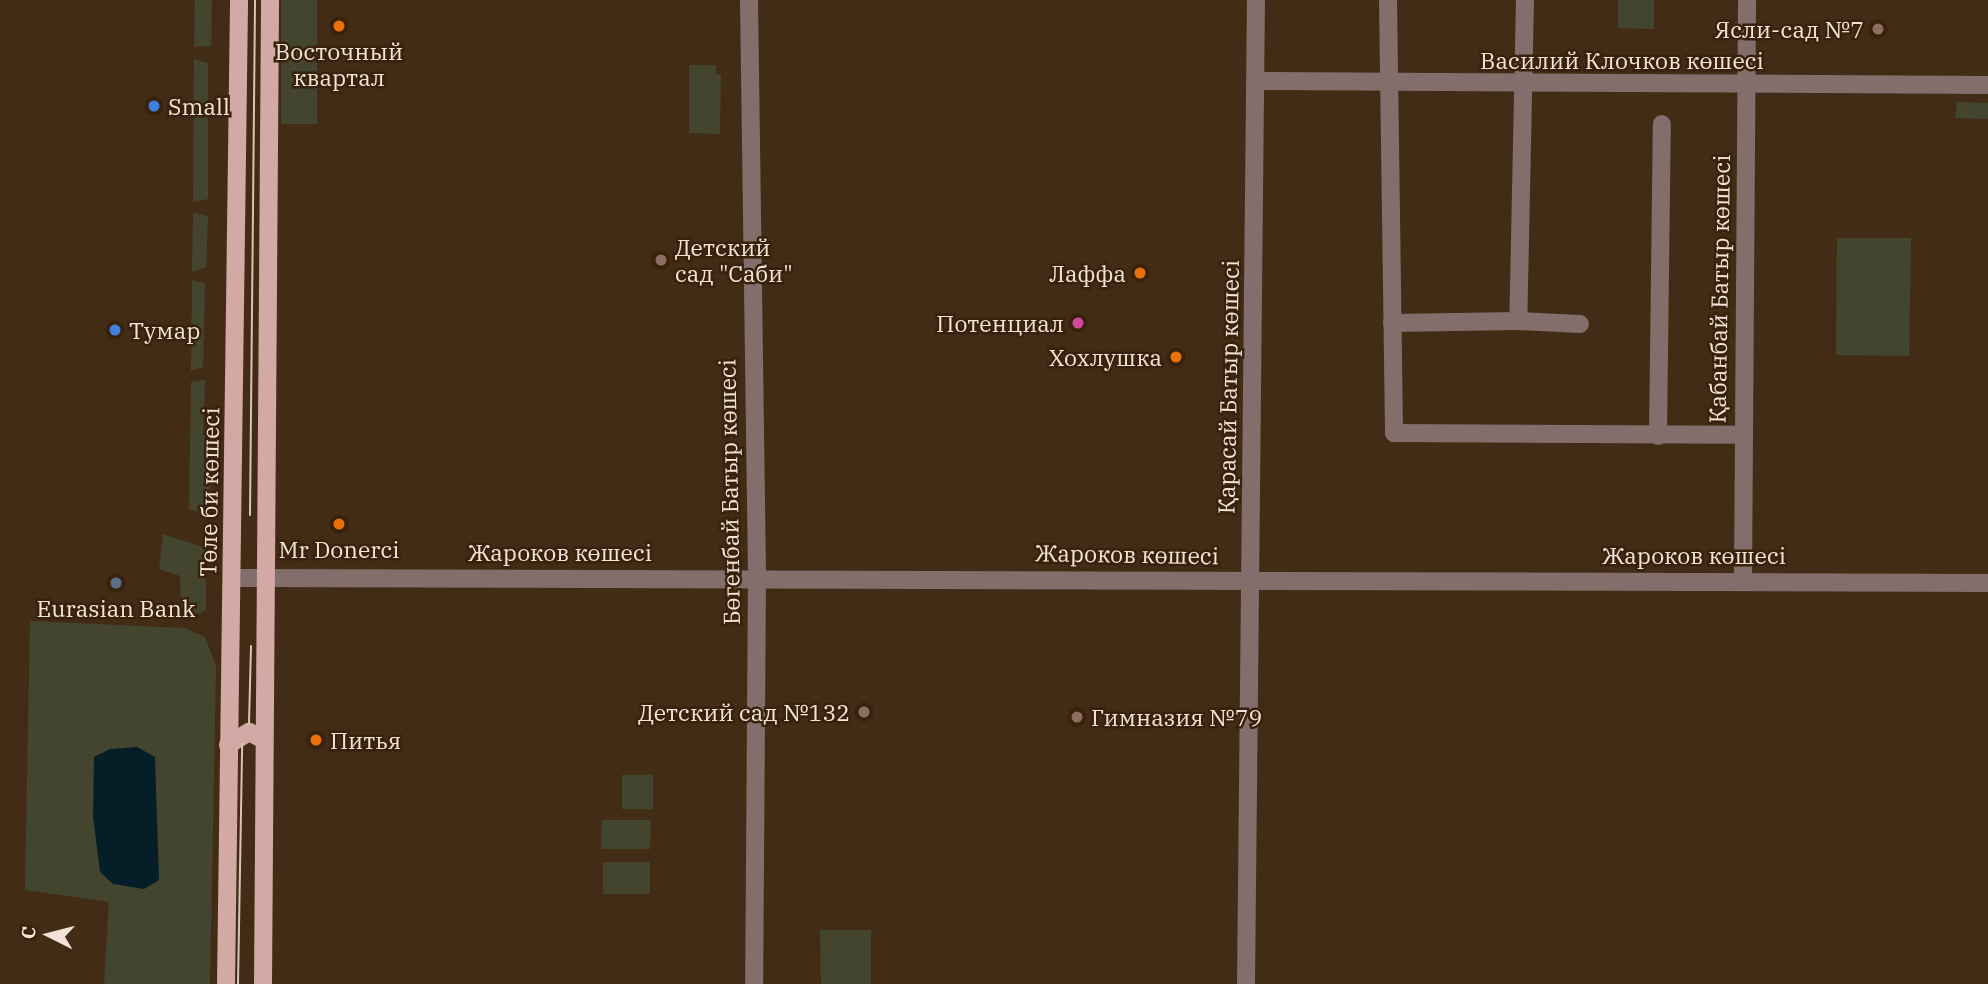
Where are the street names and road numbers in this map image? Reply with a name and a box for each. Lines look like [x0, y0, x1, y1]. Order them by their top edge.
street label: Василий Клочков көшесі [1480, 46, 1764, 74]
street label: Қабанбай Батыр көшесі [1703, 154, 1735, 424]
street label: Қарасай Батыр көшесі [1212, 260, 1244, 514]
street label: Бөгенбай Батыр көшесі [713, 359, 745, 625]
street label: Төле би көшесі [194, 407, 224, 577]
street label: Жароков көшесі [468, 538, 652, 566]
street label: Жароков көшесі [1035, 539, 1219, 569]
street label: Жароков көшесі [1602, 541, 1786, 569]

